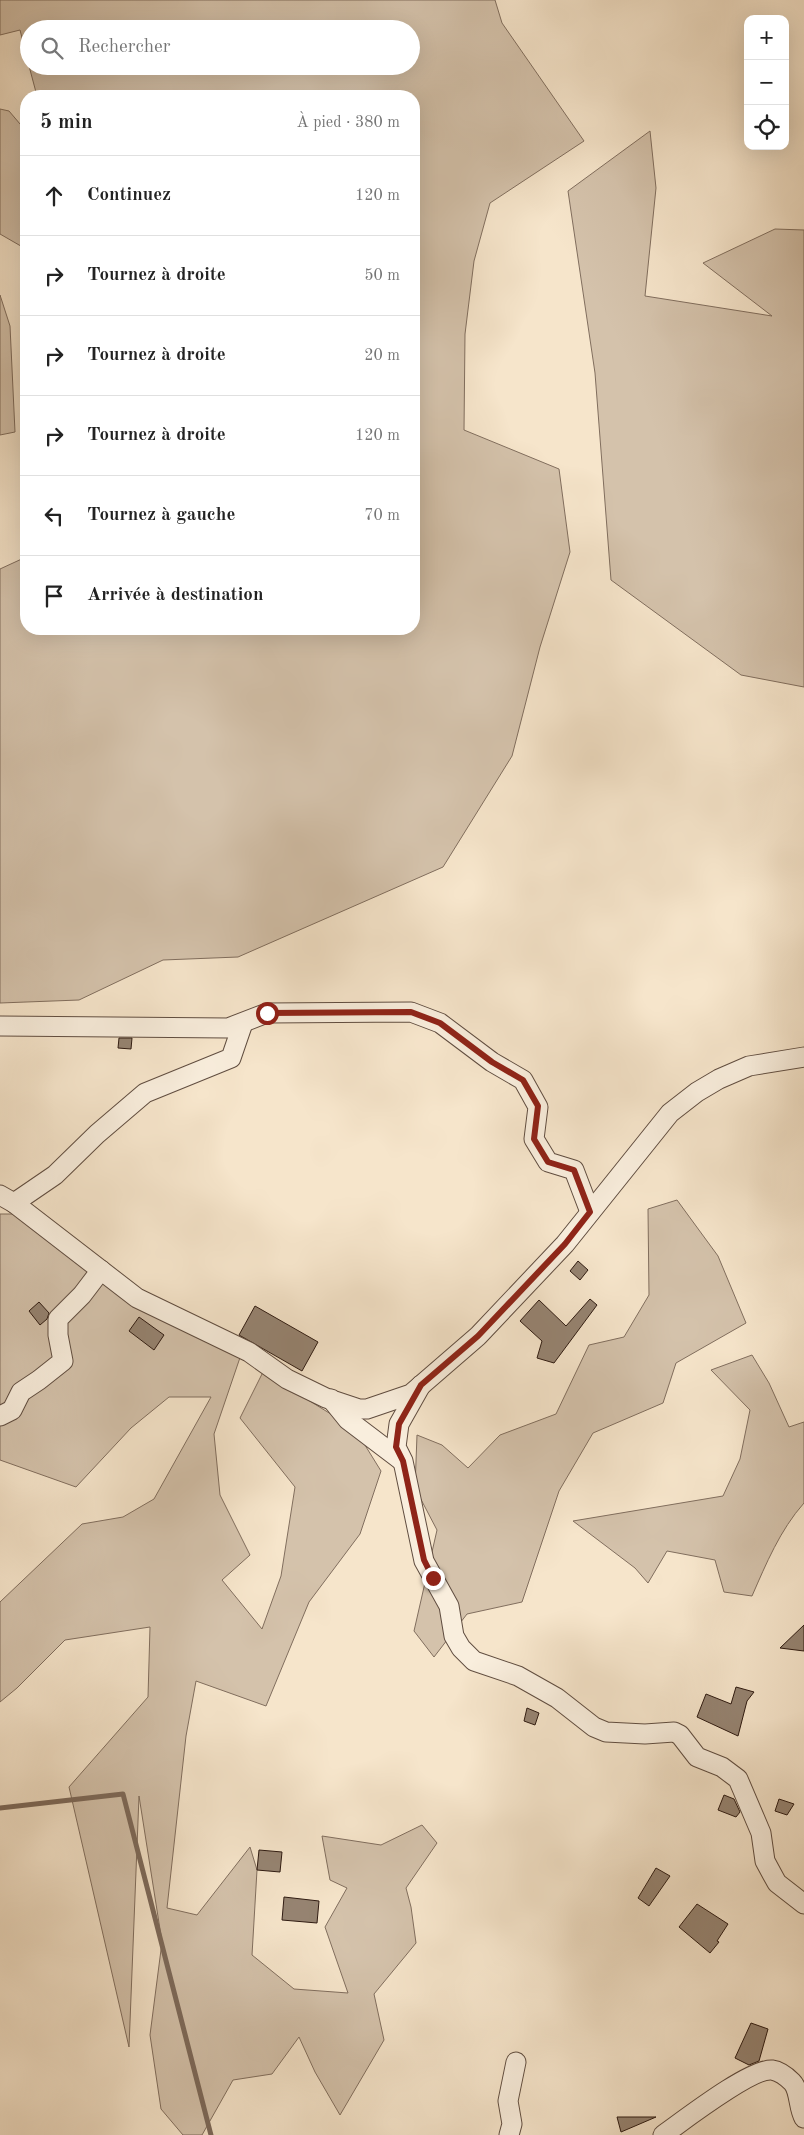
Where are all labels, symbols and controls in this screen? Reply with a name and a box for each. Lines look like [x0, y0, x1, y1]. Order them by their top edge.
map controls [744, 15, 789, 150]
button: + [744, 15, 789, 60]
search box [20, 20, 420, 75]
icon: search [38, 34, 66, 62]
text: Rechercher [78, 38, 171, 57]
button: − [744, 60, 789, 105]
button: locate [744, 105, 789, 150]
text: 5 min [40, 112, 93, 133]
text: À pied · 380 m [297, 115, 400, 131]
icon: ahead [40, 182, 68, 210]
text: Continuez [87, 186, 171, 205]
text: 120 m [355, 188, 400, 204]
icon: right [40, 262, 68, 290]
text: Tournez à droite [87, 266, 226, 285]
text: 50 m [364, 268, 400, 284]
icon: right [40, 342, 68, 370]
text: Tournez à droite [87, 346, 226, 365]
text: 20 m [364, 348, 400, 364]
icon: right [40, 422, 68, 450]
text: Tournez à droite [87, 426, 226, 445]
text: 120 m [355, 428, 400, 444]
icon: left [40, 502, 68, 530]
text: Tournez à gauche [87, 506, 235, 525]
text: 70 m [364, 508, 400, 524]
icon: arrive [40, 582, 68, 610]
text: Arrivée à destination [87, 586, 263, 605]
route start [256, 1002, 279, 1025]
route end [422, 1567, 445, 1590]

